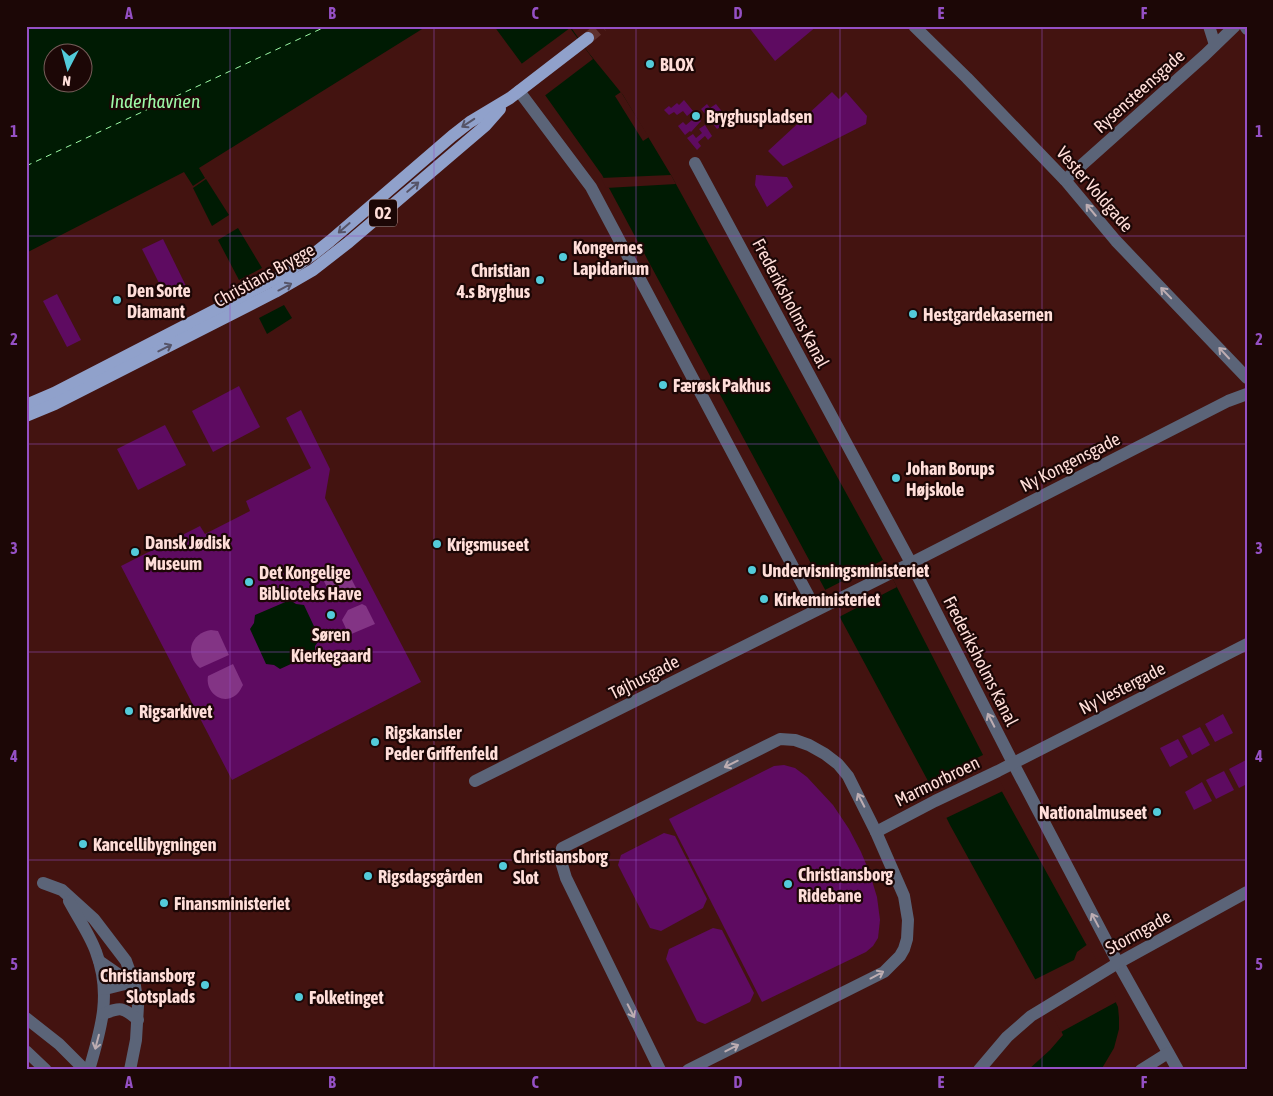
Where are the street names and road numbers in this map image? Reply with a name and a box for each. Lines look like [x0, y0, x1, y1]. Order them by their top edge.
street label: Rysensteensgade [1089, 45, 1189, 137]
street label: Vester Voldgade [1052, 142, 1138, 236]
road number: O2 [369, 200, 397, 227]
street label: Frederiksholms Kanal [748, 235, 834, 371]
street label: Christians Brygge [210, 239, 318, 311]
street label: Ny Kongensgade [1017, 428, 1123, 496]
street label: Frederiksholms Kanal [939, 592, 1023, 730]
street label: Tøjhusgade [606, 650, 682, 704]
street label: Ny Vestergade [1075, 657, 1169, 719]
street label: Marmorbroen [891, 751, 983, 811]
street label: Stormgade [1102, 905, 1174, 959]

